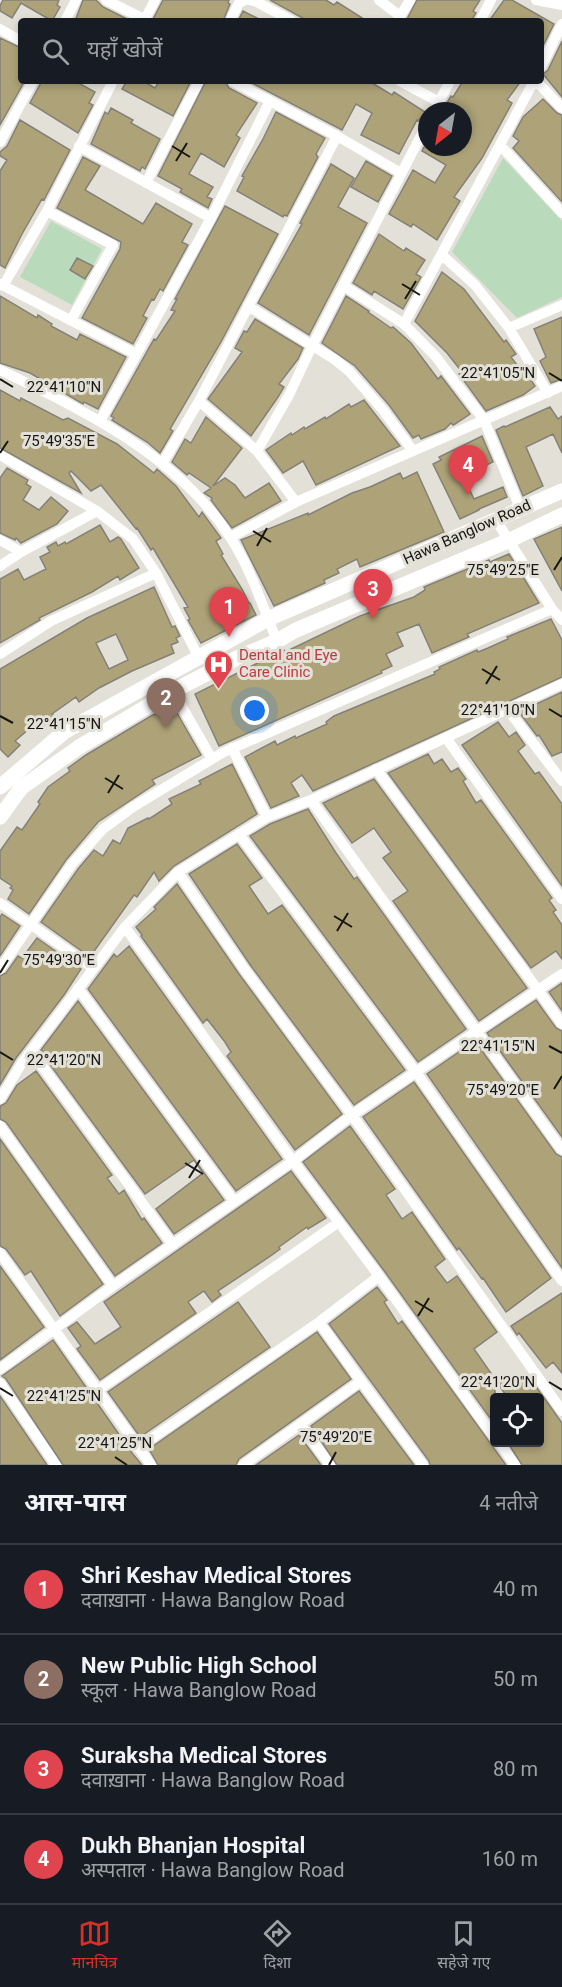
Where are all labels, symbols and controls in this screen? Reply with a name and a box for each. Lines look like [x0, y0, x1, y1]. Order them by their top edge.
search box [18, 18, 544, 84]
icon: search [39, 35, 72, 68]
text: यहाँ खोजें [87, 37, 163, 62]
north arrow [418, 102, 472, 156]
text: 22°41'05"N [461, 364, 535, 382]
text: 22°41'10"N [27, 378, 101, 396]
text: 75°49'35"E [23, 432, 96, 450]
pin: 4 [448, 446, 488, 495]
street label: Hawa Banglow Road [400, 496, 534, 568]
text: 75°49'25"E [467, 561, 540, 579]
pin: 3 [354, 570, 392, 619]
pin: 1 [210, 588, 248, 637]
place label: Dental and Eye Care Clinic [239, 646, 337, 681]
hospital icon: Dental and Eye Care Clinic [202, 648, 234, 690]
pin: 2 [146, 678, 186, 728]
your location [240, 696, 269, 725]
text: 22°41'10"N [461, 701, 535, 719]
text: 22°41'15"N [27, 715, 101, 733]
text: 75°49'30"E [23, 951, 96, 969]
text: 22°41'15"N [461, 1037, 535, 1055]
text: 22°41'20"N [27, 1051, 101, 1069]
text: 75°49'20"E [467, 1081, 540, 1099]
text: 22°41'20"N [461, 1373, 535, 1391]
text: 22°41'25"N [27, 1387, 101, 1405]
map controls [490, 1393, 544, 1447]
button: locate [490, 1393, 544, 1447]
text: 75°49'20"E [300, 1428, 373, 1446]
text: 22°41'25"N [78, 1434, 152, 1452]
text: आस-पास [24, 1487, 126, 1517]
text: 4 नतीजे [479, 1491, 538, 1515]
text: Shri Keshav Medical Stores [81, 1563, 352, 1588]
text: 1 [38, 1577, 49, 1601]
text: 40 m [493, 1577, 538, 1601]
text: दवाख़ाना · Hawa Banglow Road [81, 1588, 345, 1612]
text: New Public High School [81, 1653, 317, 1678]
text: 2 [38, 1667, 49, 1691]
text: 50 m [493, 1667, 538, 1691]
text: स्कूल · Hawa Banglow Road [81, 1678, 317, 1702]
text: Suraksha Medical Stores [81, 1743, 327, 1768]
text: 3 [38, 1757, 49, 1781]
text: 80 m [493, 1757, 538, 1781]
text: दवाख़ाना · Hawa Banglow Road [81, 1768, 345, 1792]
text: Dukh Bhanjan Hospital [81, 1833, 305, 1858]
text: 4 [38, 1847, 49, 1871]
text: 160 m [482, 1847, 538, 1871]
text: अस्पताल · Hawa Banglow Road [81, 1858, 345, 1882]
tab: मानचित्र [72, 1917, 117, 1975]
tab: दिशा [261, 1917, 294, 1975]
tab: सहेजे गए [437, 1917, 490, 1975]

